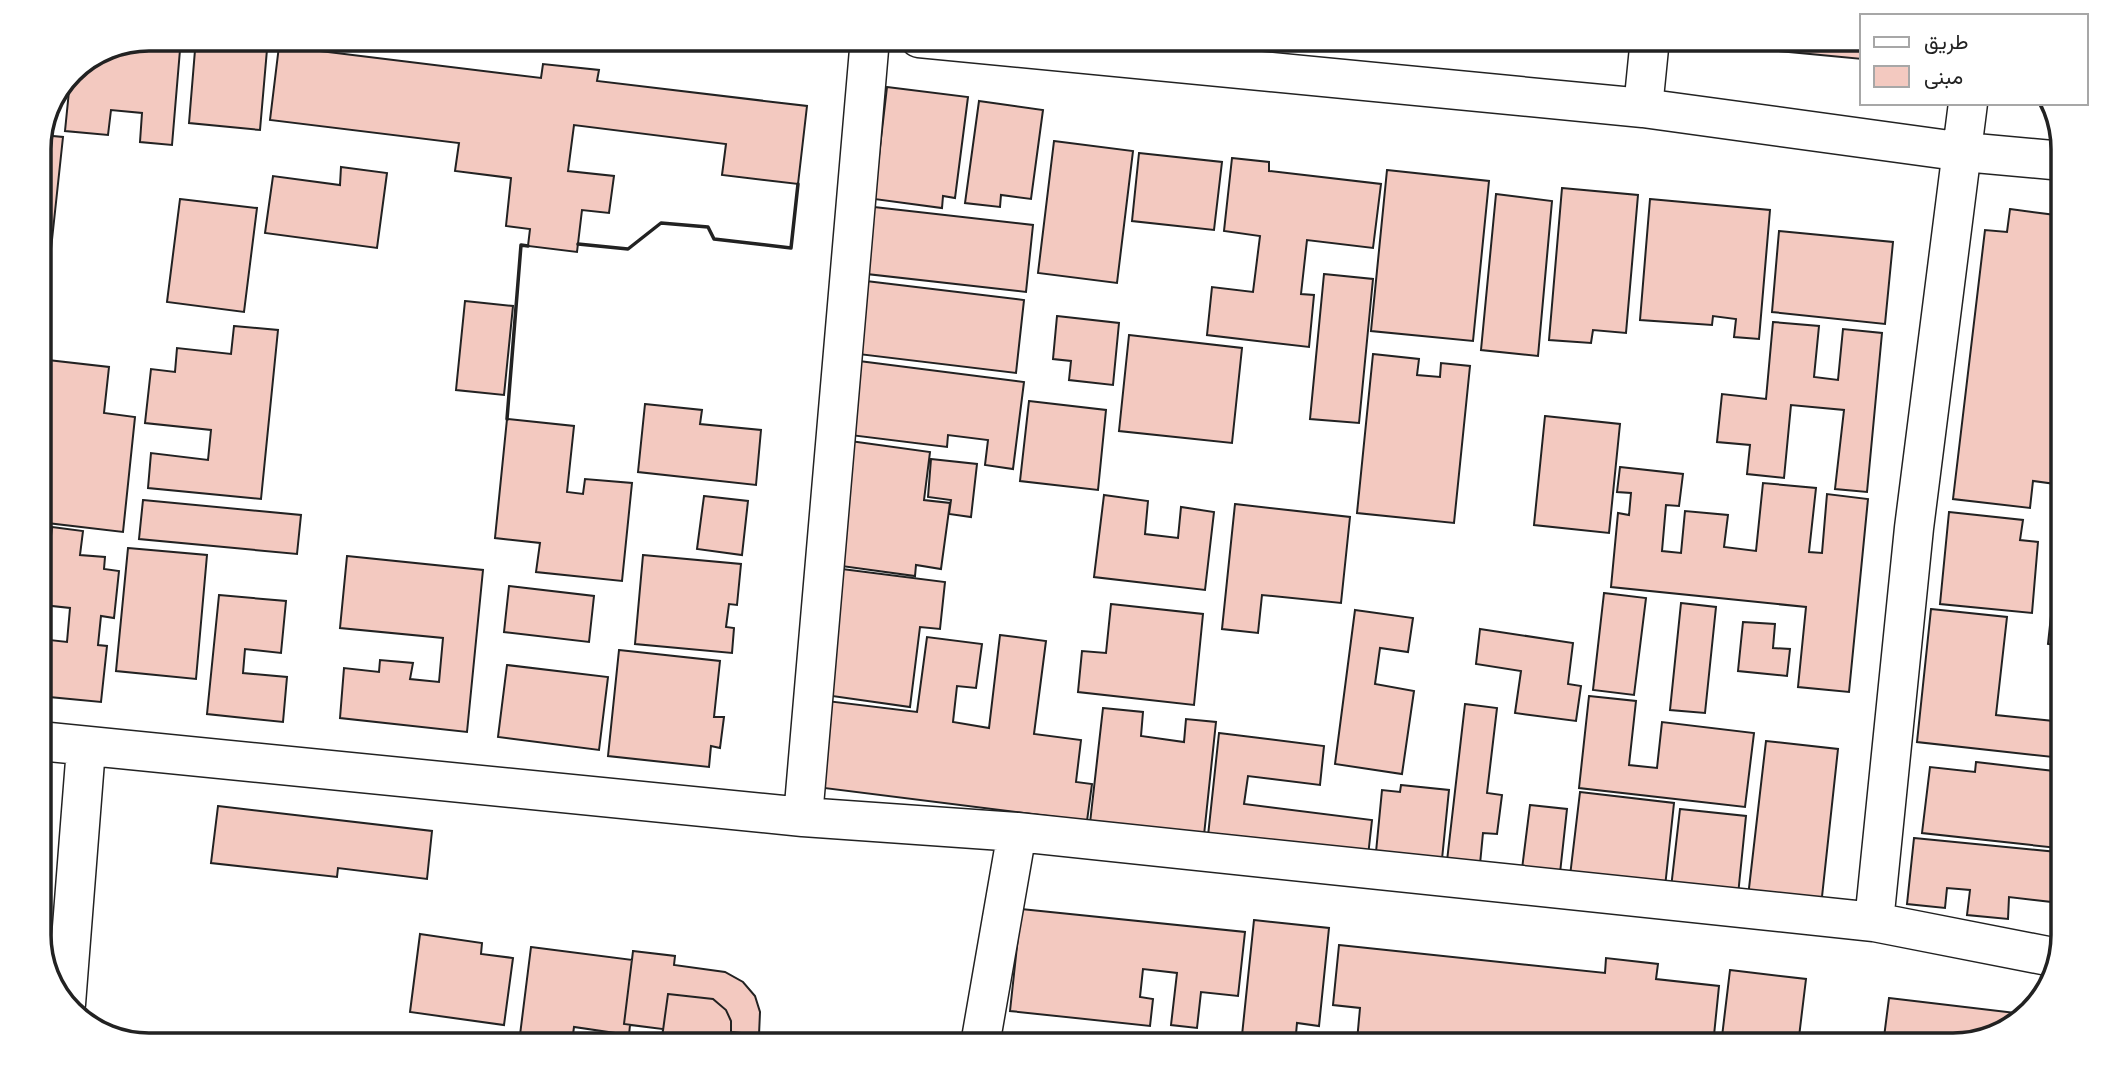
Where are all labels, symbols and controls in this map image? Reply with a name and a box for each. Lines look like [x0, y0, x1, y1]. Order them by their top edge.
legend [1860, 14, 2088, 105]
text: طريق [1924, 25, 1969, 57]
text: مبنى [1924, 60, 1963, 92]

